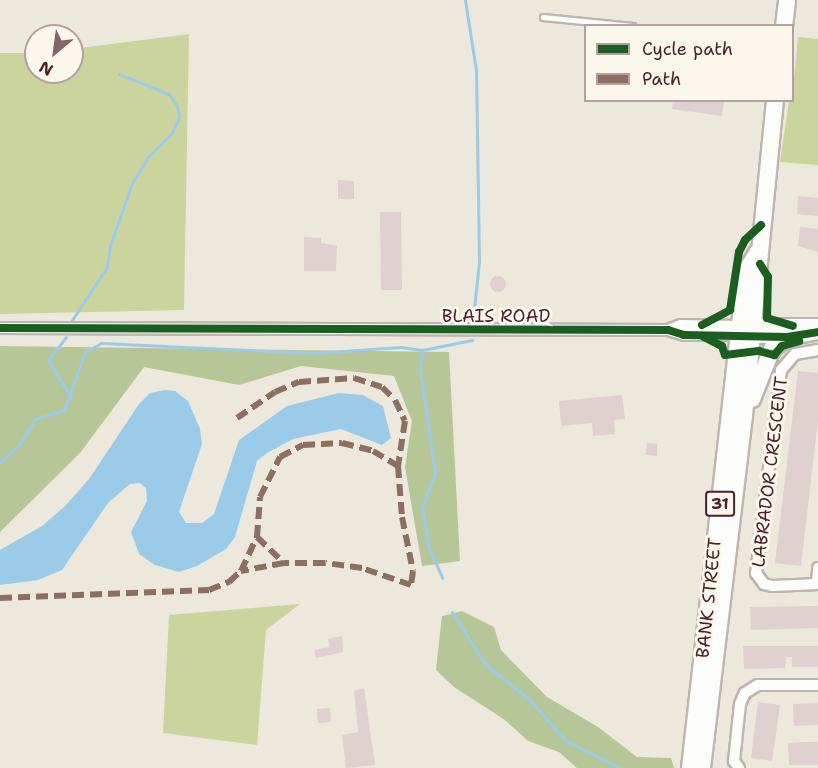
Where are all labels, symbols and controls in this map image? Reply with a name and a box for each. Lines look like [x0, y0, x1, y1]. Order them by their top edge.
north arrow [24, 24, 84, 84]
legend [584, 24, 794, 102]
text: Cycle path [642, 37, 733, 61]
text: N [35, 56, 57, 81]
text: Path [642, 67, 681, 91]
street label: BLAIS ROAD [442, 305, 550, 327]
street label: LABRADOR CRESCENT [748, 375, 792, 569]
road number: 31 [705, 491, 735, 517]
street label: BANK STREET [692, 537, 726, 659]

